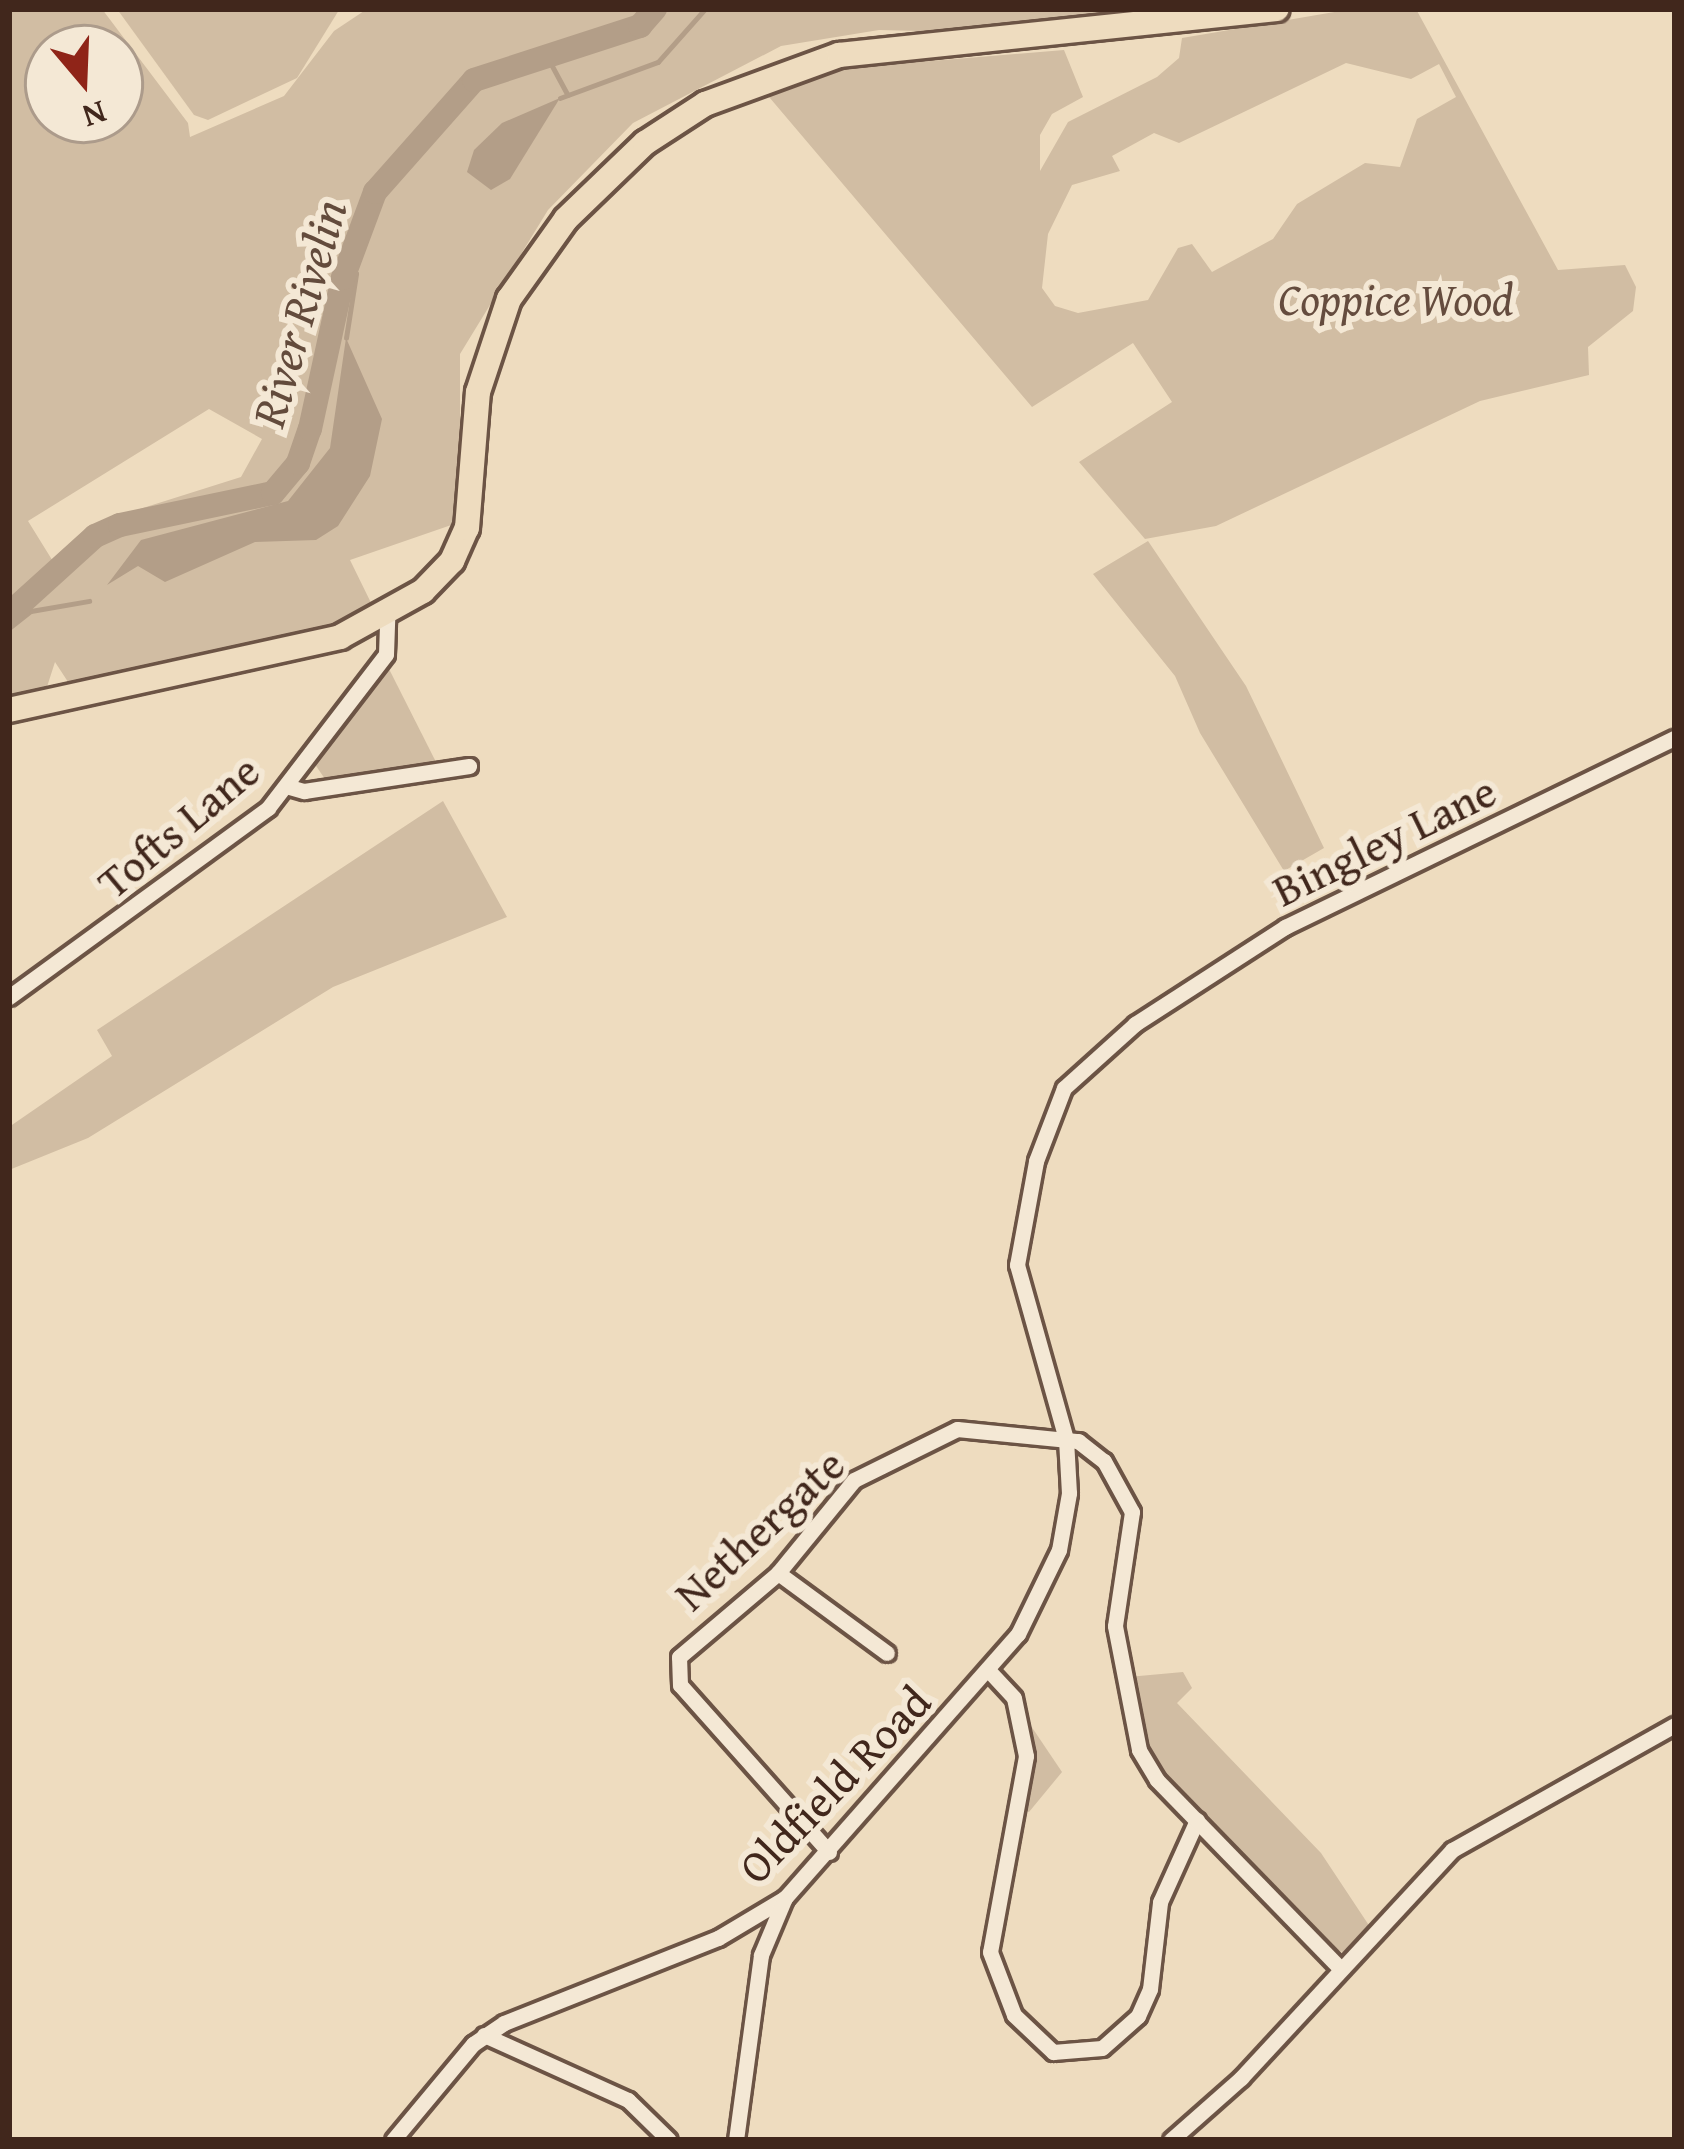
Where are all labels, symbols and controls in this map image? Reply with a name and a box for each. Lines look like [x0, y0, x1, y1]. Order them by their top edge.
north arrow [24, 24, 144, 144]
text: N [76, 89, 113, 141]
water label: River Rivelin [238, 193, 358, 433]
park label: Coppice Wood [1278, 272, 1514, 326]
street label: Tofts Lane [86, 743, 270, 909]
street label: Bingley Lane [1264, 763, 1504, 917]
street label: Nethergate [663, 1437, 855, 1621]
street label: Oldfield Road [727, 1674, 941, 1894]

